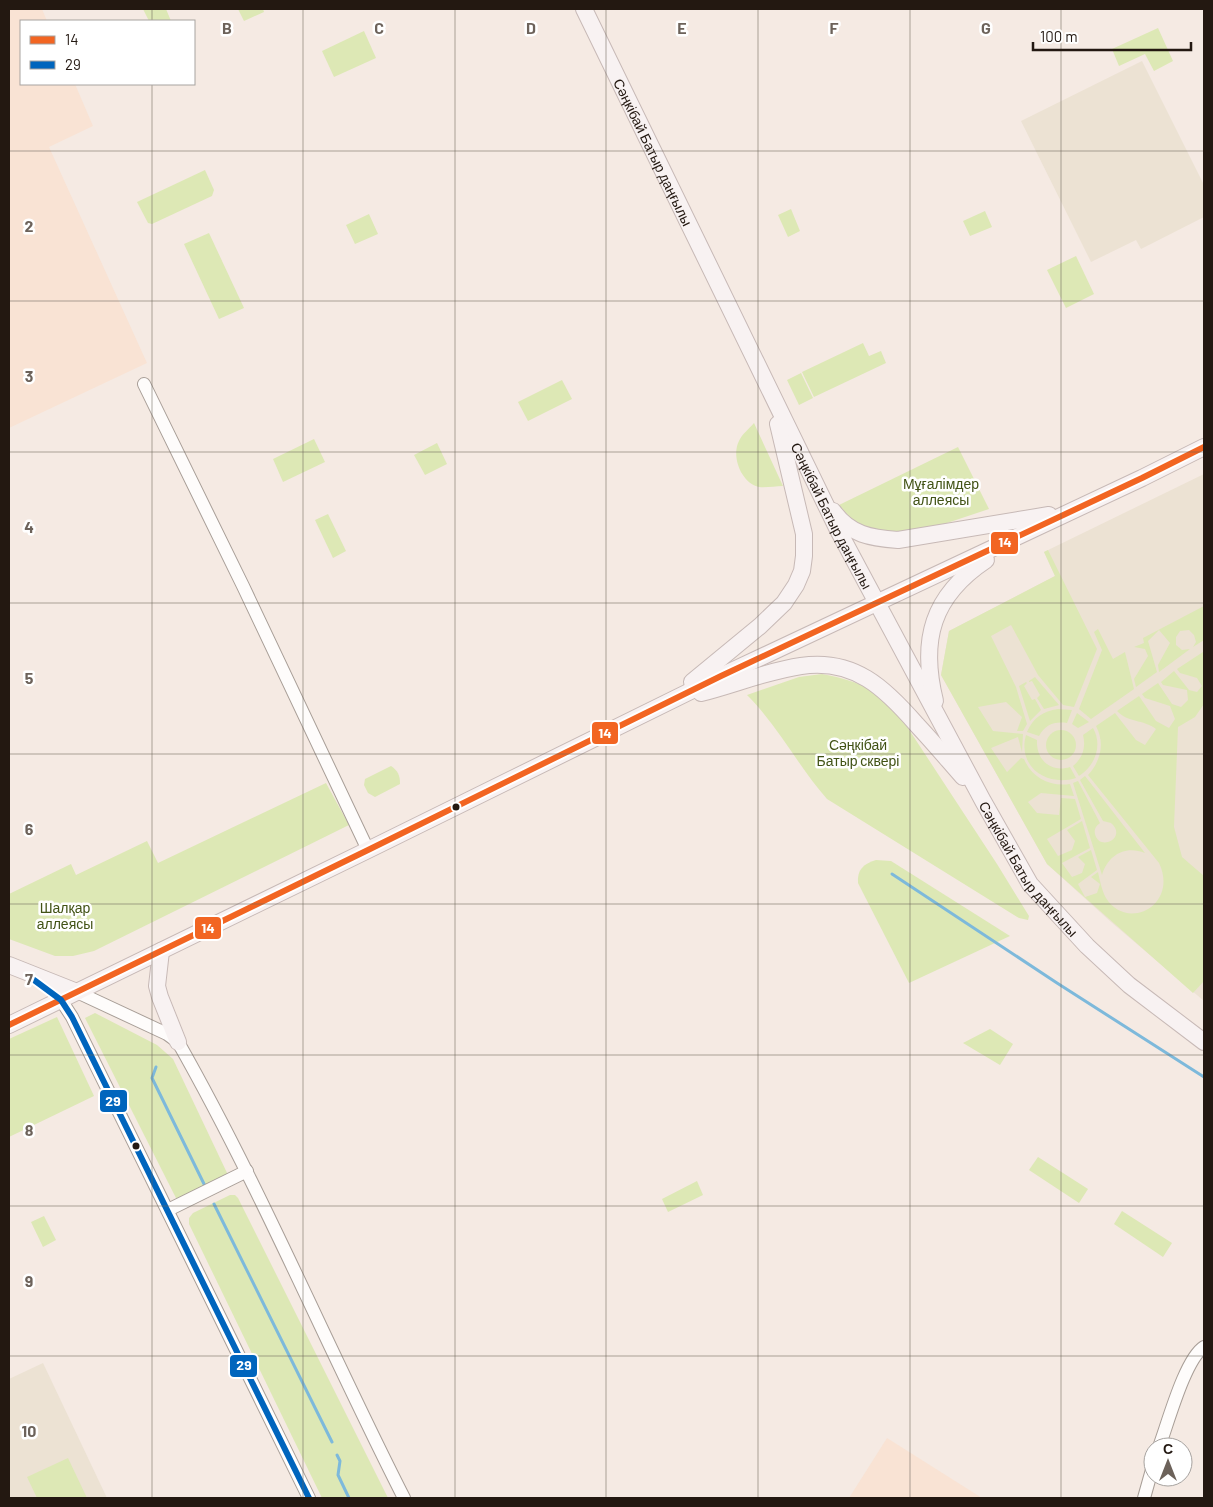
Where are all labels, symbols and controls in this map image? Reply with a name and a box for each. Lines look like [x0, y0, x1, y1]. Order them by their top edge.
text: B [222, 18, 232, 37]
text: C [374, 18, 384, 37]
text: D [526, 18, 536, 37]
text: E [677, 18, 687, 37]
text: F [830, 18, 839, 37]
text: G [981, 18, 991, 37]
legend [20, 20, 195, 85]
scale bar [1033, 20, 1190, 52]
text: 100 m [1040, 27, 1078, 45]
text: 14 [65, 30, 79, 48]
text: 29 [65, 55, 81, 73]
street label: Сәңкібай Батыр даңғылы [611, 75, 697, 228]
text: 2 [25, 216, 34, 235]
text: 3 [25, 366, 33, 385]
street label: Сәңкібай Батыр даңғылы [788, 439, 876, 592]
park label: Мұғалімдер аллеясы [903, 475, 979, 508]
text: 4 [24, 517, 34, 536]
line badge: 14 [990, 531, 1019, 555]
text: 14 [998, 533, 1012, 550]
text: 5 [25, 668, 34, 687]
line badge: 14 [591, 721, 619, 745]
text: 14 [598, 724, 612, 741]
park label: Сәңкібай Батыр сквері [817, 736, 899, 769]
street label: Сәңкібай Батыр даңғылы [976, 798, 1082, 940]
unlabelled marker [451, 802, 461, 812]
text: 6 [25, 819, 34, 838]
park label: Шалқар аллеясы [37, 899, 93, 932]
line badge: 14 [194, 916, 222, 940]
text: 14 [201, 919, 215, 936]
text: 7 [25, 969, 33, 988]
line badge: 29 [99, 1089, 128, 1113]
text: 29 [105, 1092, 121, 1109]
text: 8 [25, 1120, 34, 1139]
unlabelled marker [131, 1141, 141, 1151]
text: 9 [25, 1271, 33, 1290]
line badge: 29 [229, 1354, 258, 1378]
text: 29 [236, 1356, 252, 1373]
text: 10 [22, 1421, 36, 1440]
north arrow [1143, 1437, 1193, 1487]
text: С [1163, 1440, 1173, 1457]

